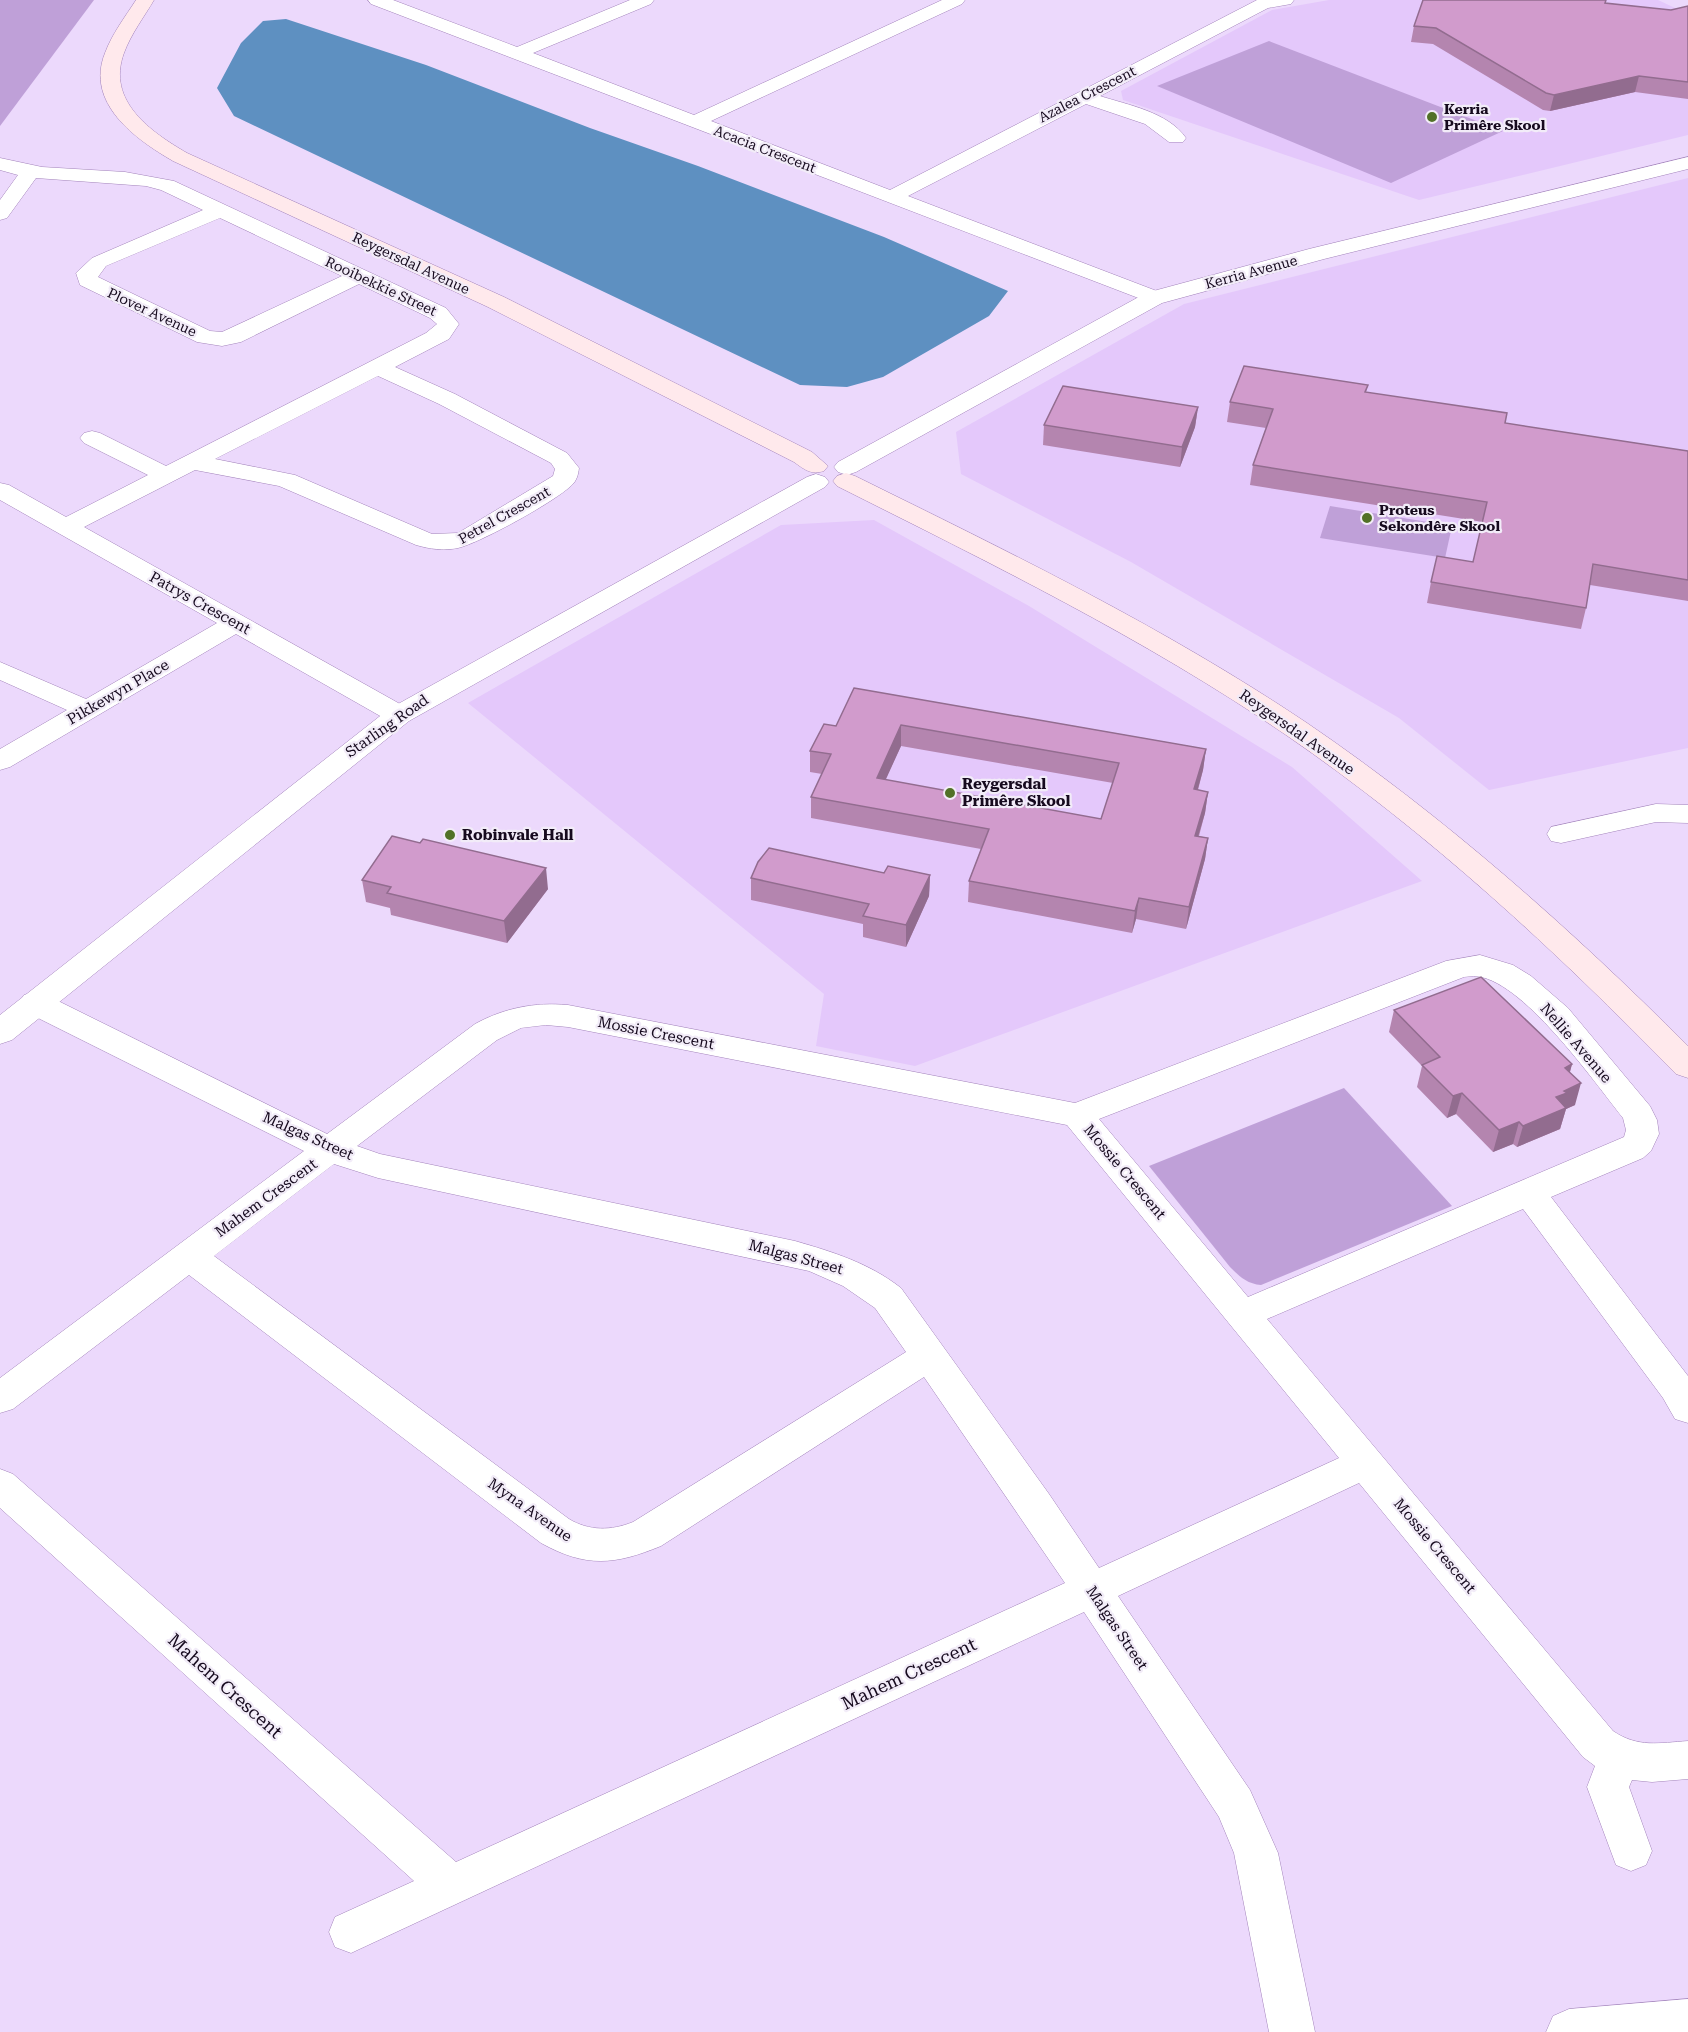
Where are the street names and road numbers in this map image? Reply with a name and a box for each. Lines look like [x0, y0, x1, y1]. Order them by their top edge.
street label: Azalea Crescent [1036, 63, 1138, 125]
street label: Acacia Crescent [712, 122, 818, 176]
street label: Reygersdal Avenue [350, 229, 472, 297]
street label: Kerria Avenue [1203, 252, 1299, 292]
street label: Rooibekkie Street [323, 253, 439, 319]
street label: Plover Avenue [105, 284, 199, 340]
street label: Petrel Crescent [455, 483, 553, 547]
street label: Patrys Crescent [146, 568, 254, 638]
street label: Pikkewyn Place [64, 656, 172, 728]
street label: Reygersdal Avenue [1236, 685, 1358, 779]
street label: Starling Road [342, 690, 432, 761]
street label: Nellie Avenue [1536, 999, 1616, 1087]
street label: Mossie Crescent [596, 1013, 716, 1053]
street label: Malgas Street [260, 1108, 356, 1164]
street label: Mossie Crescent [1080, 1121, 1170, 1223]
street label: Mahem Crescent [211, 1155, 321, 1241]
street label: Malgas Street [747, 1236, 846, 1278]
street label: Myna Avenue [485, 1474, 575, 1546]
street label: Mossie Crescent [1390, 1495, 1480, 1597]
street label: Malgas Street [1082, 1583, 1152, 1674]
street label: Mahem Crescent [164, 1629, 287, 1742]
street label: Mahem Crescent [838, 1633, 980, 1714]

